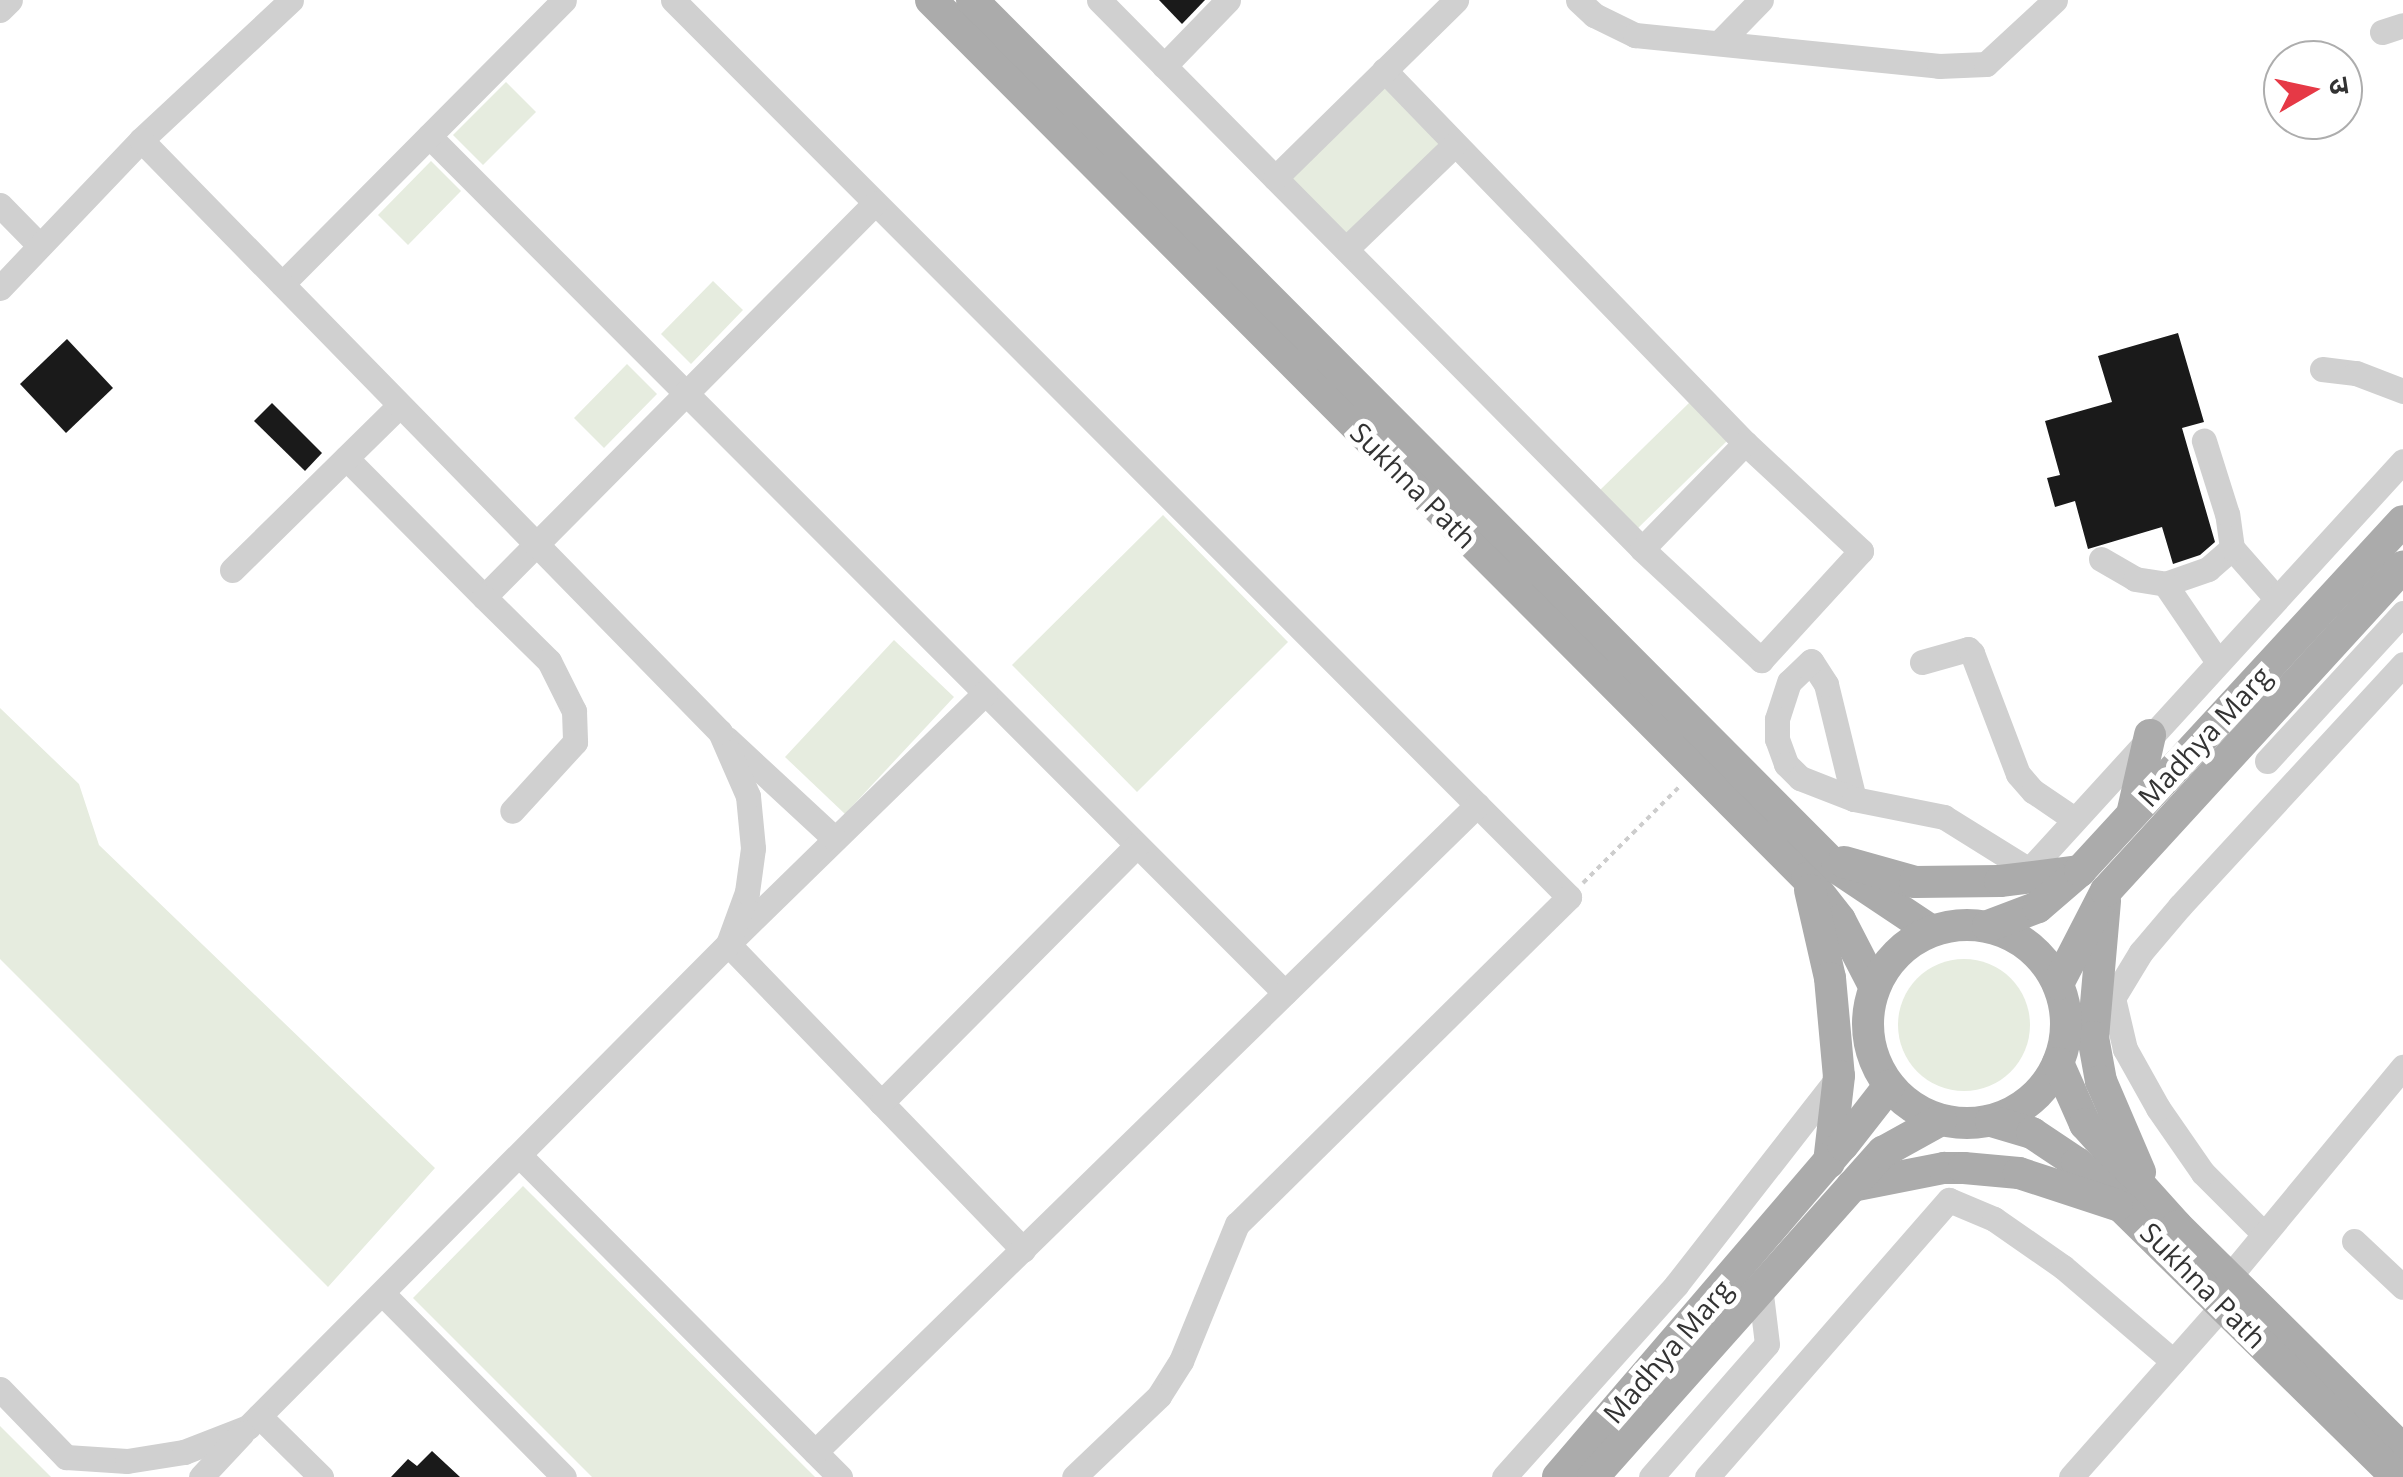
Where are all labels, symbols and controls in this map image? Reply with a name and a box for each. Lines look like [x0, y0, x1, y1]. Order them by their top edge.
north arrow [2263, 40, 2363, 140]
text: उ [2321, 75, 2361, 97]
street label: Sukhna Path [1344, 415, 1484, 555]
street label: Madhya Marg [2131, 659, 2277, 813]
street label: Sukhna Path [2134, 1215, 2274, 1355]
street label: Madhya Marg [1596, 1272, 1738, 1430]

